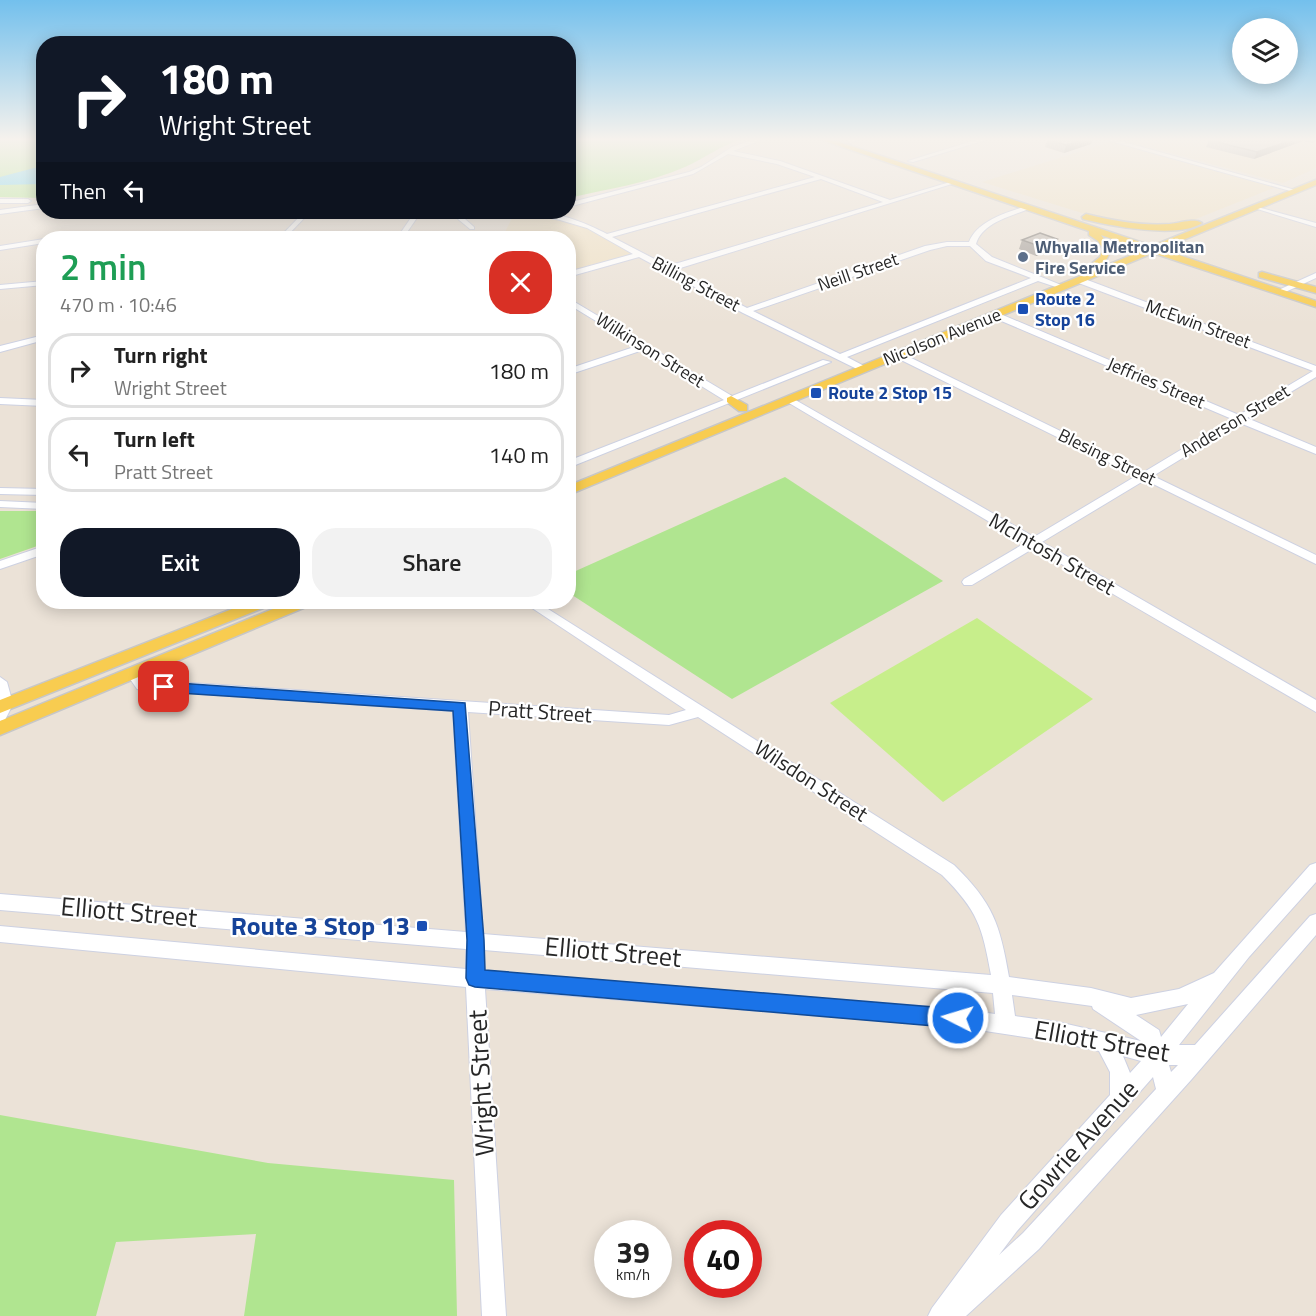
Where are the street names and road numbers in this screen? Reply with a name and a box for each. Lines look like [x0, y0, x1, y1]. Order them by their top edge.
street label: Neill Street [814, 245, 902, 298]
street label: Billing Street [647, 249, 746, 318]
street label: McEwin Street [1142, 292, 1255, 355]
street label: Nicolson Avenue [879, 301, 1005, 373]
street label: Wilkinson Street [590, 305, 711, 394]
street label: Jeffries Street [1103, 350, 1210, 416]
street label: Anderson Street [1175, 377, 1295, 464]
street label: Blesing Street [1054, 421, 1161, 492]
street label: McIntosh Street [983, 504, 1122, 603]
street label: Pratt Street [487, 691, 594, 731]
street label: Wilsdon Street [748, 731, 875, 829]
street label: Elliott Street [59, 886, 199, 937]
street label: Elliott Street [543, 926, 683, 977]
street label: Wright Street [457, 1009, 504, 1157]
street label: Elliott Street [1031, 1009, 1173, 1072]
street label: Gowrie Avenue [1008, 1071, 1147, 1219]

